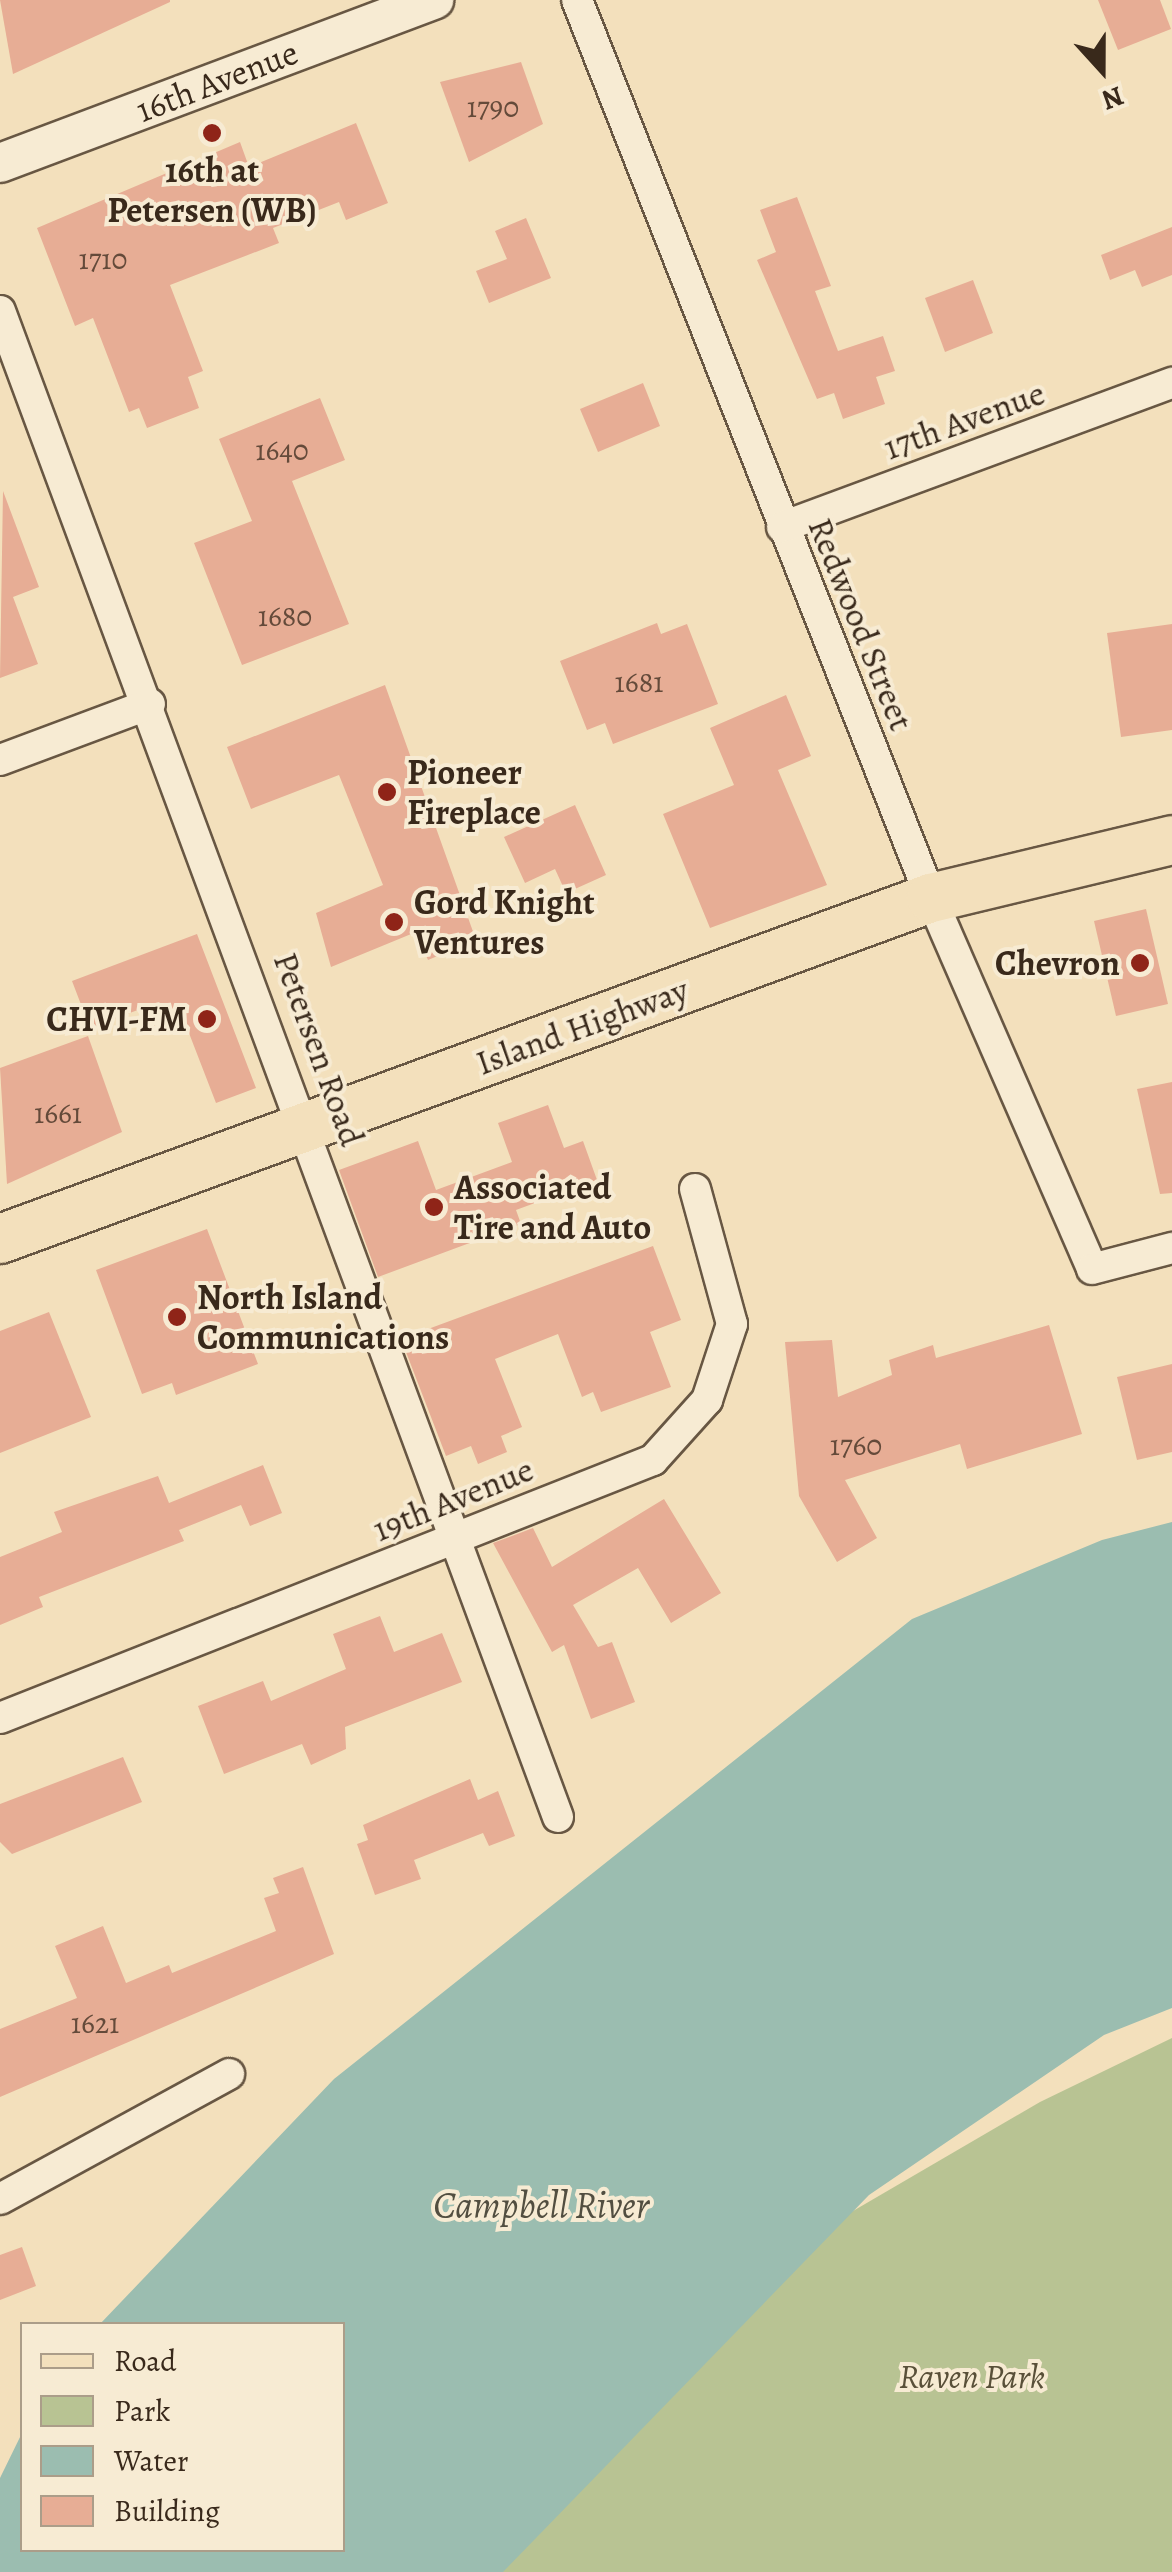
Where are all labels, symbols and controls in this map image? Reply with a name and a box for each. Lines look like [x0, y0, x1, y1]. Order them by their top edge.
north arrow [1052, 20, 1152, 120]
street label: 16th Avenue [130, 31, 304, 131]
text: N [1096, 77, 1129, 119]
house number: 1790 [467, 89, 519, 125]
marker: 16th at Petersen (WB) [201, 122, 223, 144]
place label: 16th at Petersen (WB) [107, 149, 317, 231]
house number: 1710 [78, 241, 128, 277]
street label: 17th Avenue [878, 372, 1050, 468]
house number: 1640 [255, 432, 309, 468]
street label: Redwood Street [799, 512, 923, 736]
house number: 1680 [258, 598, 312, 634]
house number: 1681 [615, 664, 663, 700]
place label: Pioneer Fireplace [407, 751, 541, 833]
marker: Pioneer Fireplace [376, 781, 398, 803]
place label: Gord Knight Ventures [414, 881, 595, 963]
marker: Gord Knight Ventures [383, 911, 405, 933]
place label: Chevron [995, 942, 1120, 984]
street label: Petersen Road [265, 947, 373, 1151]
marker: Chevron [1129, 952, 1151, 974]
street label: Island Highway [470, 968, 694, 1084]
place label: CHVI-FM [46, 998, 187, 1040]
marker: CHVI-FM [196, 1008, 218, 1030]
house number: 1661 [34, 1095, 82, 1131]
place label: Associated Tire and Auto [454, 1166, 651, 1248]
marker: Associated Tire and Auto [423, 1196, 445, 1218]
place label: North Island Communications [197, 1276, 449, 1358]
marker: North Island Communications [166, 1306, 188, 1328]
house number: 1760 [830, 1427, 882, 1463]
street label: 19th Avenue [367, 1448, 539, 1550]
house number: 1621 [71, 2005, 119, 2041]
water label: Campbell River [433, 2183, 649, 2229]
legend [20, 2322, 345, 2552]
text: Road [114, 2341, 176, 2381]
park label: Raven Park [899, 2355, 1045, 2397]
text: Park [114, 2391, 170, 2431]
text: Water [114, 2441, 188, 2481]
text: Building [114, 2491, 220, 2531]

